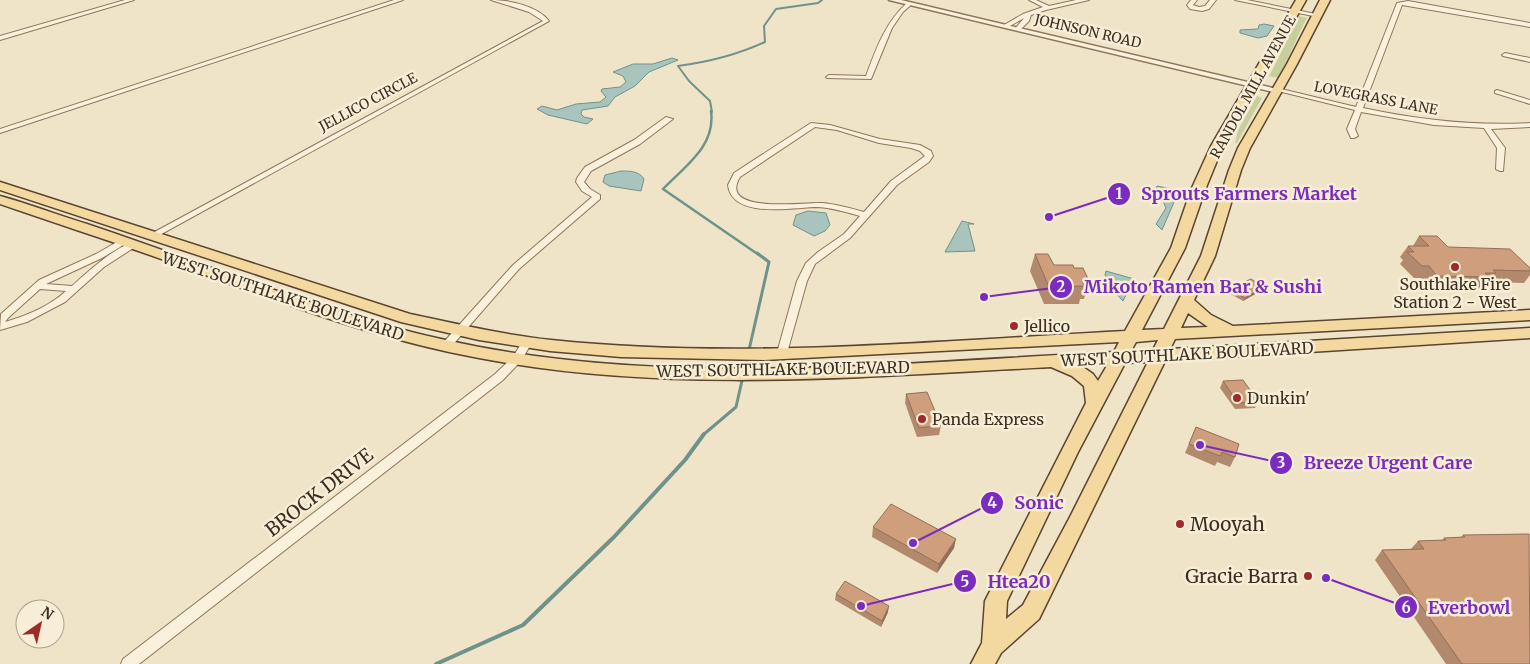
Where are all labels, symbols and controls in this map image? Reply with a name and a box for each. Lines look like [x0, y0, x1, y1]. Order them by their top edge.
street label: JOHNSON ROAD [1032, 10, 1144, 52]
street label: RANDOL MILL AVENUE [1206, 12, 1300, 162]
street label: JELLICO CIRCLE [315, 68, 420, 136]
street label: LOVEGRASS LANE [1313, 77, 1440, 119]
callout: Sprouts Farmers Market [1106, 177, 1367, 210]
text: Sprouts Farmers Market [1141, 182, 1358, 205]
text: 1 [1116, 184, 1123, 203]
street label: WEST SOUTHLAKE BOULEVARD [158, 247, 407, 345]
marker: Southlake Fire Station 2 - West [1449, 261, 1461, 273]
callout: Mikoto Ramen Bar & Sushi [1048, 270, 1332, 303]
place label: Southlake Fire Station 2 - West [1393, 274, 1518, 312]
text: Mikoto Ramen Bar & Sushi [1084, 275, 1322, 298]
text: 2 [1057, 277, 1066, 296]
place label: Jellico [1023, 316, 1070, 336]
marker: Jellico [1008, 320, 1020, 332]
street label: WEST SOUTHLAKE BOULEVARD [1059, 337, 1314, 371]
street label: WEST SOUTHLAKE BOULEVARD [655, 357, 910, 381]
place label: Dunkin' [1247, 388, 1310, 408]
marker: Dunkin' [1231, 392, 1243, 404]
place label: Panda Express [932, 409, 1044, 429]
marker: Panda Express [916, 413, 928, 425]
street label: BROCK DRIVE [260, 443, 378, 541]
callout: Breeze Urgent Care [1269, 446, 1483, 479]
text: Breeze Urgent Care [1303, 451, 1473, 474]
text: 3 [1277, 453, 1285, 472]
callout: Sonic [980, 487, 1074, 520]
text: Sonic [1014, 491, 1064, 514]
text: 4 [987, 493, 997, 512]
place label: Mooyah [1190, 512, 1265, 536]
marker: Mooyah [1174, 518, 1186, 530]
place label: Gracie Barra [1185, 564, 1298, 588]
callout: Htea20 [952, 565, 1061, 598]
text: Htea20 [987, 570, 1051, 593]
marker: Gracie Barra [1302, 570, 1314, 582]
text: 5 [961, 572, 969, 591]
callout: Everbowl [1393, 591, 1521, 624]
text: Everbowl [1428, 596, 1511, 619]
text: 6 [1401, 598, 1411, 617]
north arrow [15, 599, 65, 649]
text: N [38, 603, 57, 624]

